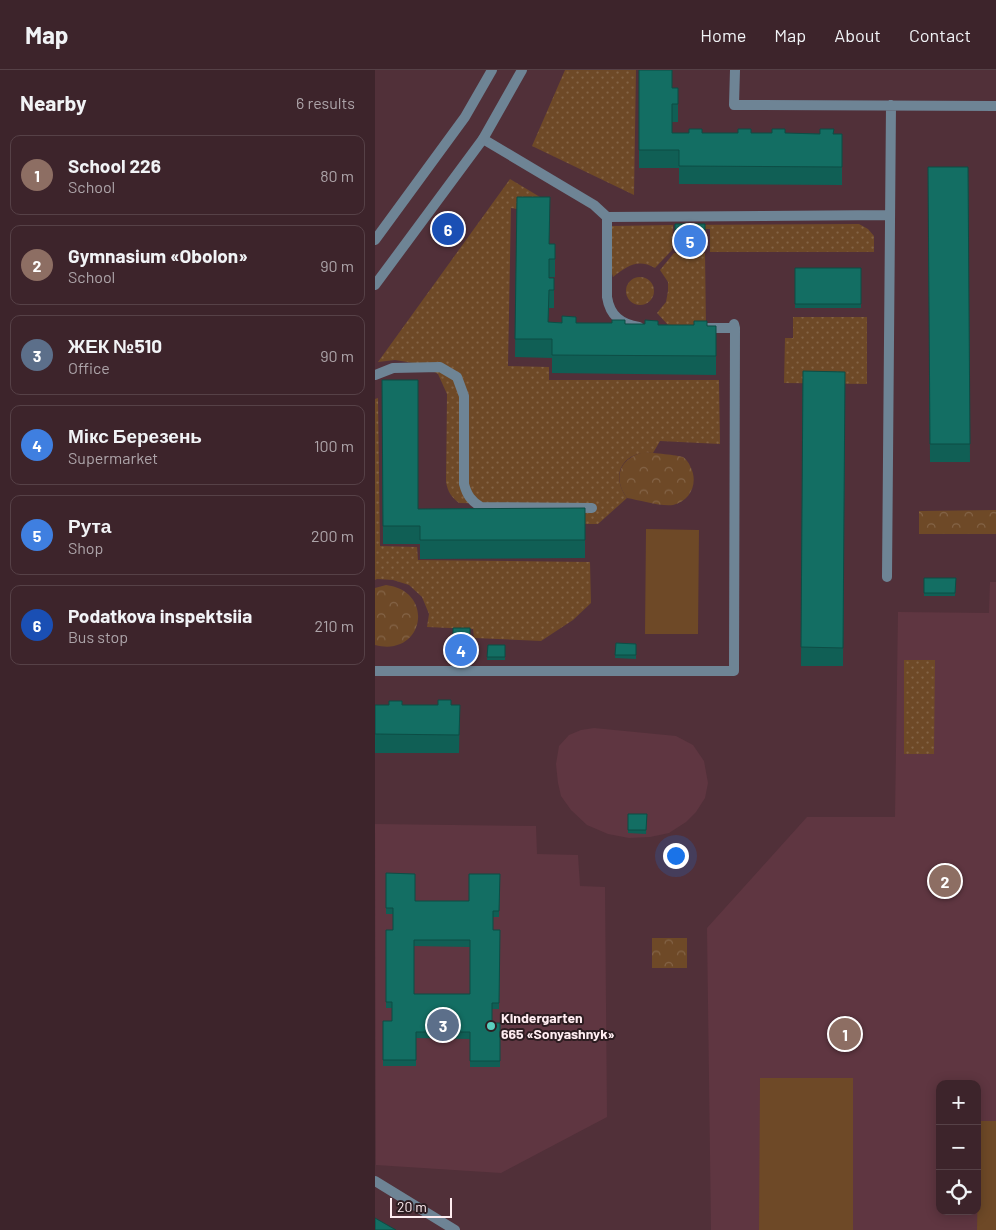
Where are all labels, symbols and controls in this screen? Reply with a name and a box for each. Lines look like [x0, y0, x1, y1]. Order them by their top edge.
text: Map [25, 20, 68, 49]
text: Home [700, 24, 746, 46]
text: Map [774, 24, 806, 46]
text: About [834, 24, 881, 46]
text: Contact [909, 24, 971, 46]
text: Nearby [20, 90, 86, 115]
text: 6 results [296, 93, 355, 112]
text: School 226 [68, 154, 161, 177]
text: 1 [34, 166, 40, 185]
text: 80 m [320, 166, 354, 185]
text: School [68, 177, 115, 196]
pin: 6 [432, 210, 464, 248]
pin: 5 [674, 222, 706, 260]
text: Gymnasium «Obolon» [68, 244, 248, 267]
text: 2 [33, 256, 41, 275]
text: 90 m [320, 256, 354, 275]
text: School [68, 267, 115, 286]
text: ЖЕК №510 [68, 334, 162, 357]
text: 3 [33, 346, 41, 365]
text: 90 m [320, 346, 354, 365]
text: Office [68, 358, 110, 377]
text: Мікс Березень [68, 424, 202, 447]
text: 4 [32, 436, 42, 455]
text: 100 m [314, 436, 354, 455]
text: Supermarket [68, 448, 158, 467]
text: Рута [68, 514, 111, 537]
text: 5 [33, 526, 41, 545]
text: 200 m [311, 526, 354, 545]
text: Shop [68, 538, 103, 557]
text: Podatkova inspektsiia [68, 604, 252, 627]
text: 6 [33, 616, 41, 635]
text: 210 m [315, 616, 354, 635]
text: Bus stop [68, 627, 128, 646]
pin: 4 [445, 631, 477, 669]
your location [663, 843, 689, 869]
pin: 2 [929, 862, 961, 900]
pin: 3 [427, 1006, 459, 1044]
place label: Kindergarten 665 «Sonyashnyk» [501, 1009, 615, 1042]
pin: 1 [829, 1015, 861, 1053]
marker: Kindergarten 665 «Sonyashnyk» [485, 1020, 497, 1032]
map controls [936, 1080, 981, 1215]
button: + [936, 1080, 981, 1125]
button: − [936, 1125, 981, 1170]
button: locate [936, 1170, 981, 1215]
scale bar [390, 1195, 453, 1218]
text: 20 m [397, 1198, 427, 1215]

